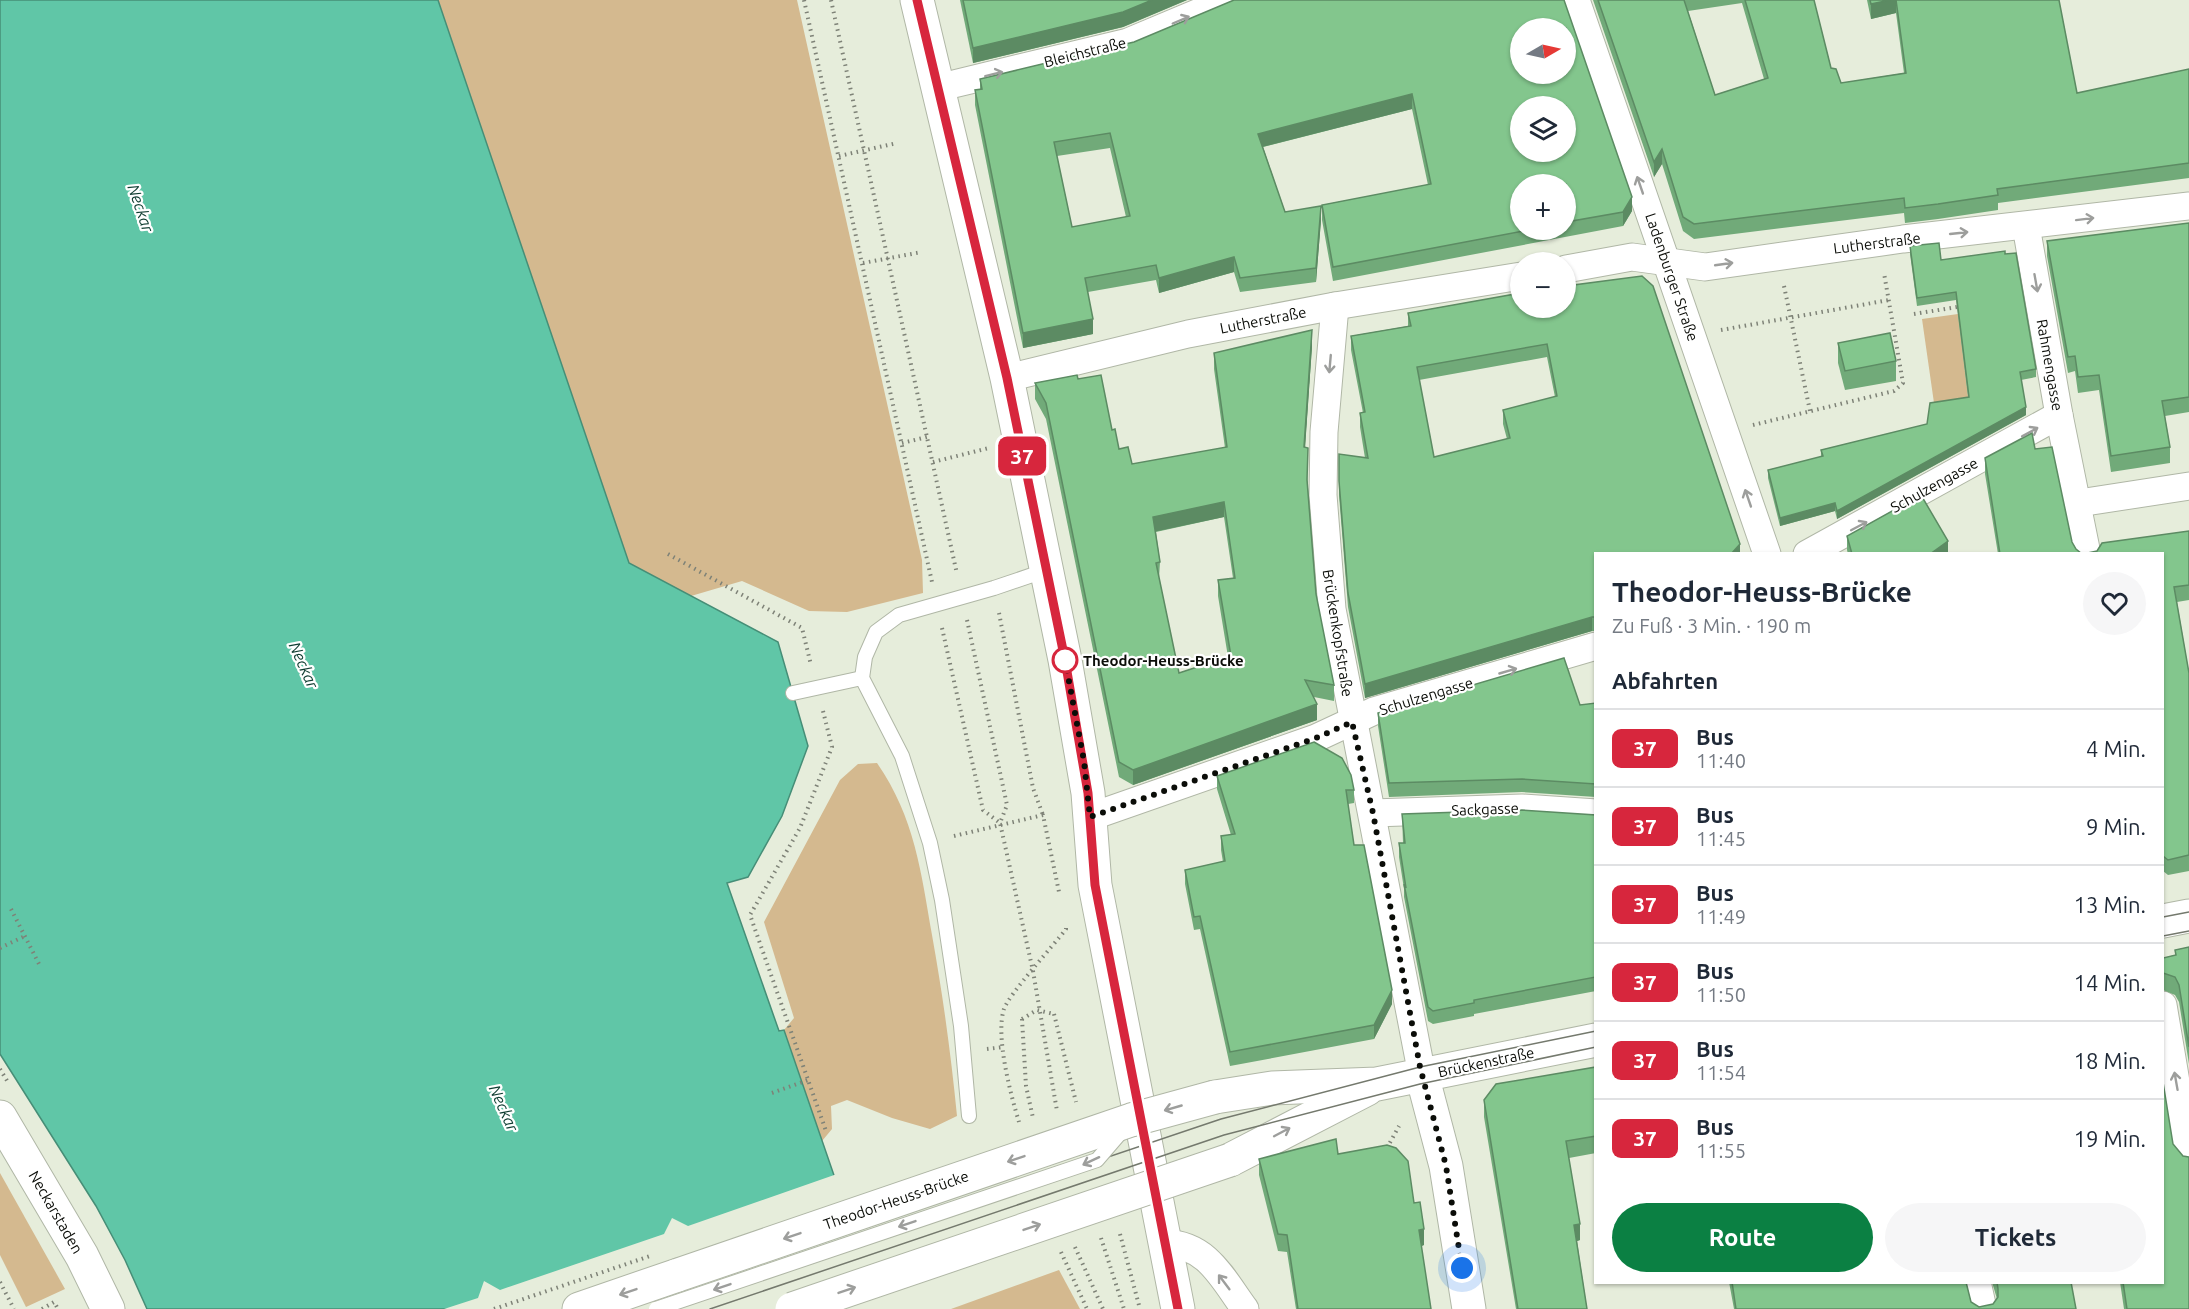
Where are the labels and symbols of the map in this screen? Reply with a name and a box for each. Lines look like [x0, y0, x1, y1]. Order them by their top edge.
one-way arrow [1171, 14, 1189, 25]
north arrow [1510, 18, 1576, 84]
street label: Bleichstraße [1042, 34, 1128, 70]
one-way arrow [984, 68, 1003, 80]
one-way arrow [1634, 176, 1645, 195]
water label: Neckar [124, 182, 158, 235]
street label: Ladenburger Straße [1642, 211, 1702, 343]
one-way arrow [2074, 214, 2094, 225]
one-way arrow [1948, 227, 1968, 238]
street label: Lutherstraße [1832, 229, 1922, 257]
one-way arrow [1713, 258, 1733, 269]
one-way arrow [2031, 273, 2042, 293]
street label: Lutherstraße [1218, 303, 1308, 337]
street label: Rahmengasse [2034, 318, 2066, 412]
one-way arrow [1324, 354, 1335, 374]
one-way arrow [2021, 426, 2038, 438]
line badge: 37 [995, 436, 1049, 476]
street label: Schulzengasse [1887, 454, 1981, 516]
one-way arrow [1742, 489, 1753, 508]
one-way arrow [1849, 520, 1867, 531]
street label: Brückenkopfstraße [1320, 568, 1356, 698]
water label: Neckar [286, 639, 323, 692]
marker: Theodor-Heuss-Brücke [1052, 647, 1078, 673]
place label: Theodor-Heuss-Brücke [1083, 652, 1244, 669]
one-way arrow [1498, 665, 1517, 676]
street label: Schulzengasse [1377, 674, 1475, 718]
street label: Sackgasse [1451, 799, 1519, 819]
street label: Brückenstraße [1436, 1043, 1536, 1081]
one-way arrow [2170, 1071, 2181, 1091]
water label: Neckar [486, 1082, 523, 1135]
one-way arrow [1164, 1103, 1183, 1115]
one-way arrow [1272, 1126, 1290, 1137]
one-way arrow [1008, 1155, 1026, 1166]
one-way arrow [1082, 1155, 1100, 1167]
street label: Theodor-Heuss-Brücke [821, 1167, 971, 1233]
street label: Neckarstaden [25, 1168, 87, 1256]
one-way arrow [898, 1220, 917, 1231]
one-way arrow [1022, 1221, 1041, 1232]
one-way arrow [783, 1231, 802, 1242]
your location [1447, 1253, 1477, 1283]
one-way arrow [1218, 1274, 1231, 1290]
one-way arrow [713, 1282, 732, 1293]
one-way arrow [837, 1284, 856, 1295]
one-way arrow [619, 1287, 638, 1298]

